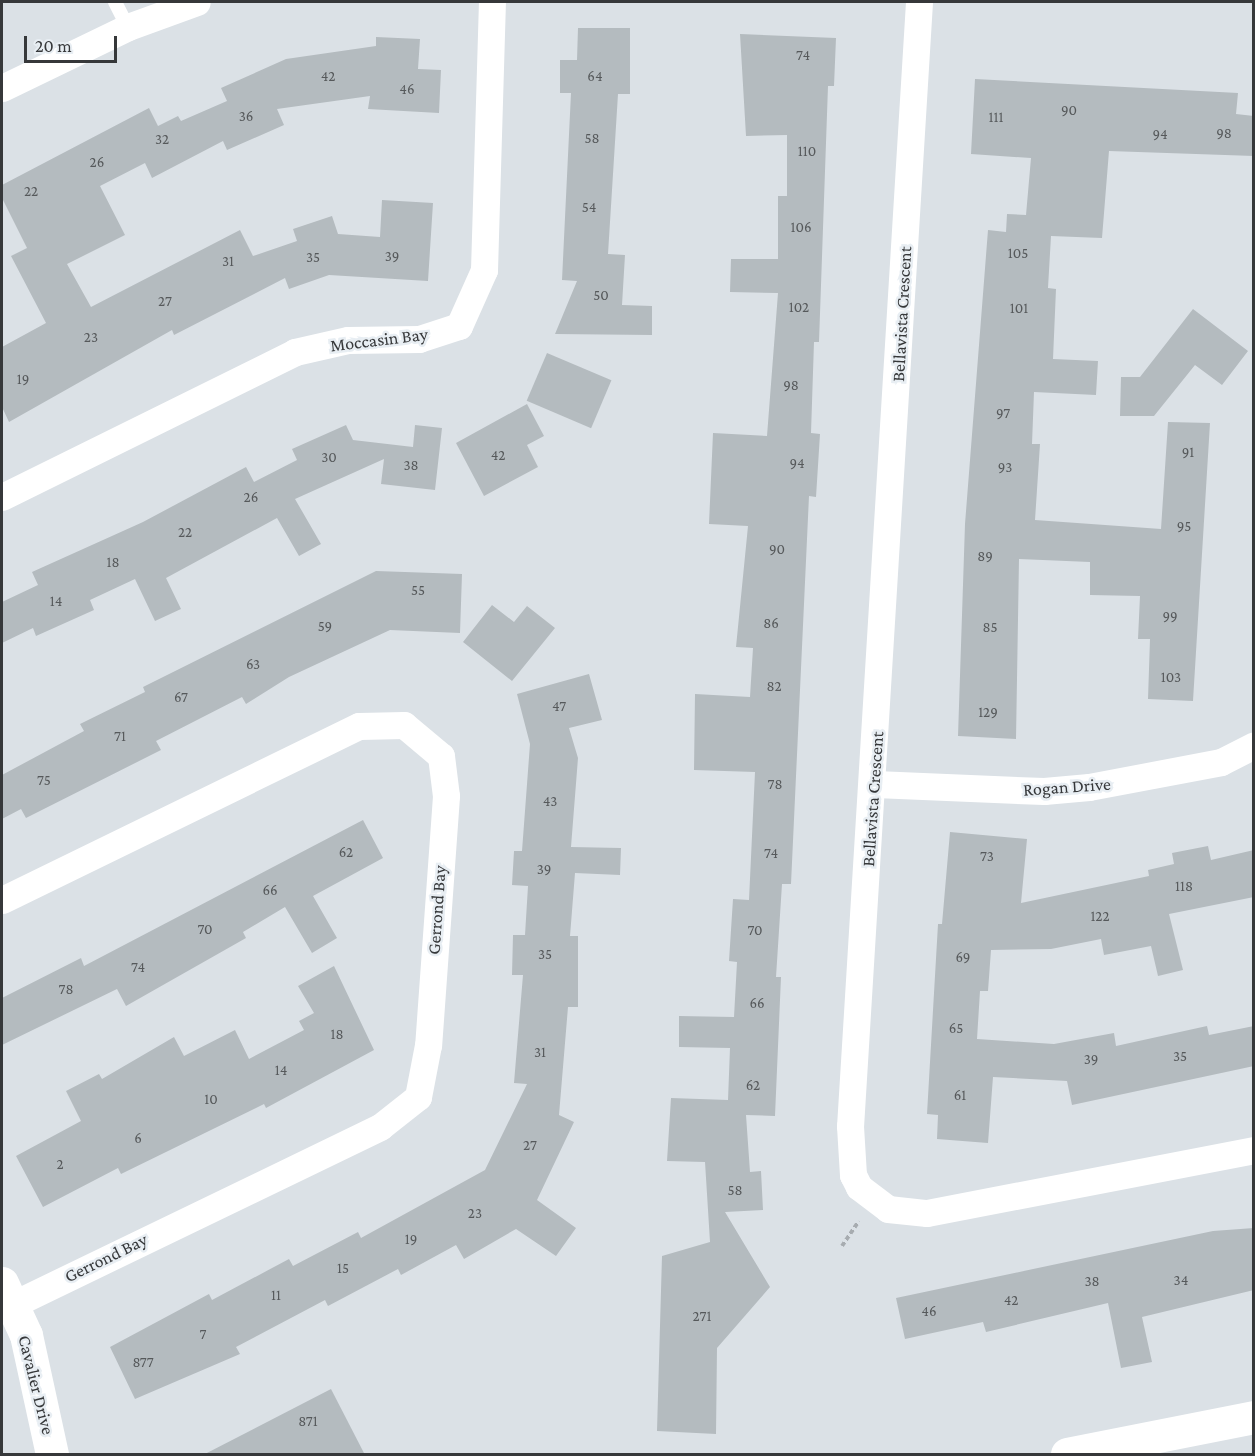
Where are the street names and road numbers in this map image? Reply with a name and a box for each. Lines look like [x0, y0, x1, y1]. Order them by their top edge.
street label: Bellavista Crescent [888, 246, 916, 382]
street label: Moccasin Bay [329, 323, 429, 357]
street label: Bellavista Crescent [857, 731, 889, 867]
street label: Rogan Drive [1022, 773, 1112, 801]
street label: Gerrond Bay [423, 865, 451, 955]
street label: Gerrond Bay [61, 1229, 151, 1287]
street label: Cavalier Drive [13, 1333, 59, 1437]

